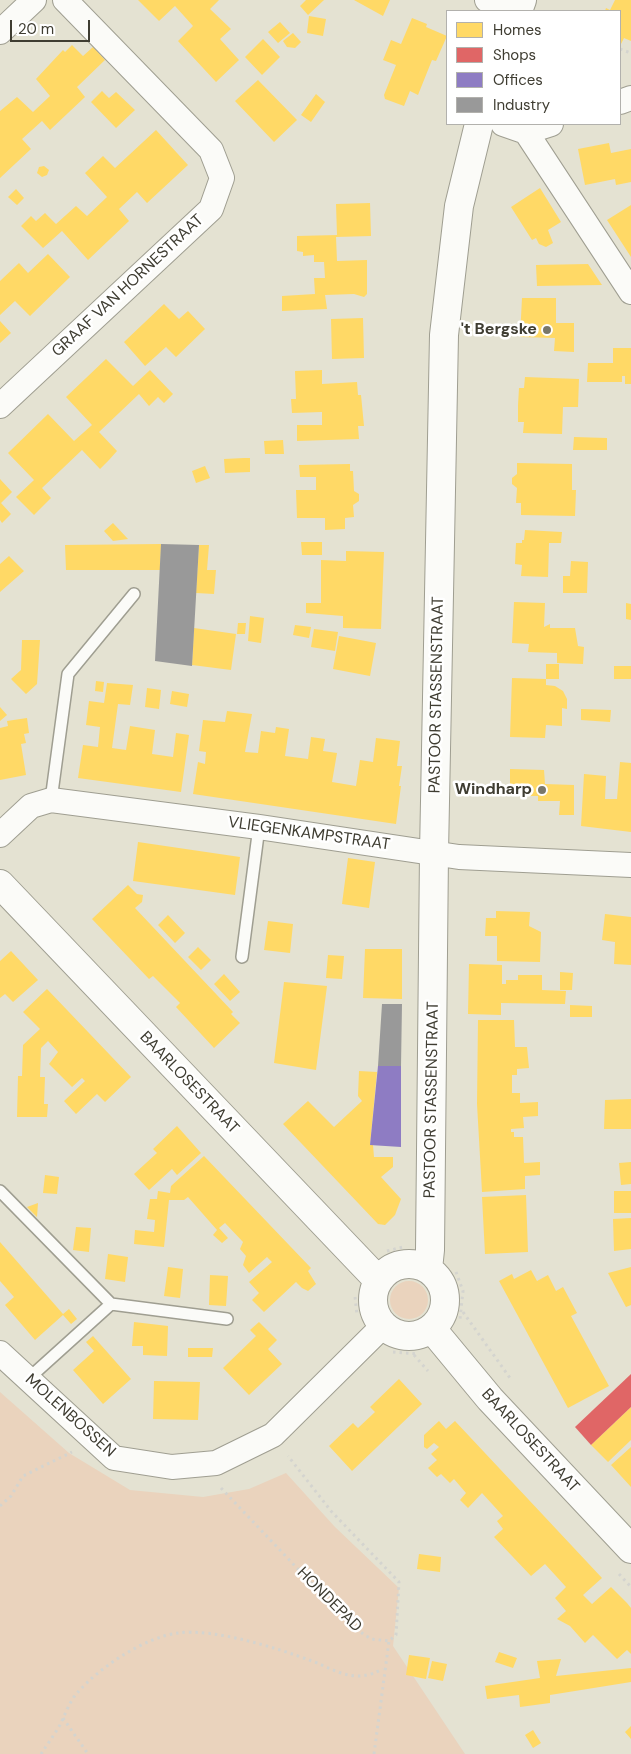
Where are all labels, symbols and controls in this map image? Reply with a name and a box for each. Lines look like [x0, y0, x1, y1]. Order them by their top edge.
scale bar [12, 10, 92, 42]
legend [446, 10, 621, 125]
text: 20 m [18, 19, 54, 39]
text: Homes [493, 20, 542, 40]
text: Shops [493, 45, 536, 65]
text: Offices [493, 70, 543, 90]
text: Industry [493, 95, 550, 115]
street label: GRAAF VAN HORNESTRAAT [48, 211, 208, 361]
place label: 't Bergske [461, 320, 537, 340]
marker: 't Bergske [541, 324, 553, 336]
street label: PASTOOR STASSENSTRAAT [426, 596, 448, 794]
place label: Windharp [455, 780, 532, 800]
marker: Windharp [536, 784, 548, 796]
street label: VLIEGENKAMPSTRAAT [227, 813, 391, 855]
street label: PASTOOR STASSENSTRAAT [421, 1001, 443, 1199]
street label: BAARLOSESTRAAT [135, 1028, 243, 1138]
street label: MOLENBOSSEN [21, 1370, 119, 1462]
street label: BAARLOSESTRAAT [477, 1385, 583, 1497]
street label: HONDEPAD [293, 1564, 365, 1636]

